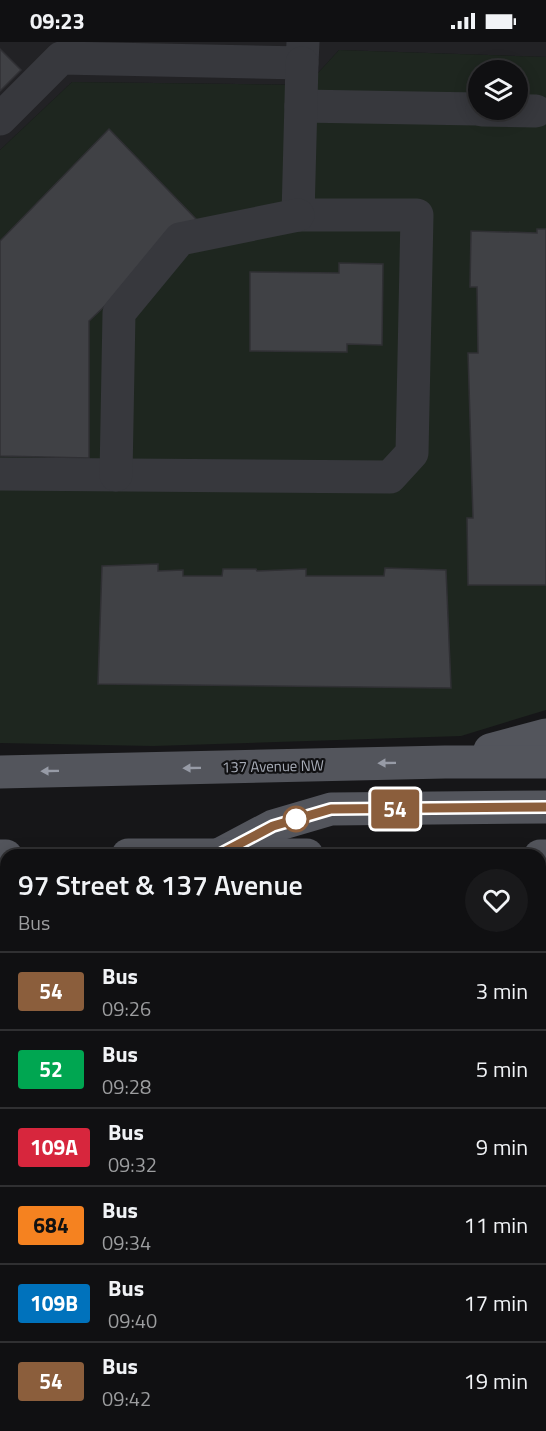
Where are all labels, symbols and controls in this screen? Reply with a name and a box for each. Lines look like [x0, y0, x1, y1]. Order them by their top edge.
text: 09:23 [30, 4, 85, 38]
map controls [468, 60, 528, 120]
button: layers [468, 60, 528, 120]
street label: 137 Avenue NW [222, 754, 324, 778]
one-way arrow [377, 759, 396, 768]
one-way arrow [182, 763, 201, 773]
one-way arrow [41, 766, 60, 776]
line badge: 54 [368, 790, 422, 828]
text: 54 [383, 793, 407, 825]
unlabelled marker [283, 806, 309, 832]
text: 97 Street & 137 Avenue [18, 863, 303, 906]
button: heart [465, 869, 528, 932]
text: Bus [18, 907, 50, 938]
text: Bus [102, 959, 138, 993]
text: 3 min [476, 974, 528, 1008]
text: 54 [39, 975, 63, 1007]
text: 09:26 [102, 993, 151, 1024]
text: Bus [102, 1037, 138, 1071]
text: 5 min [476, 1052, 528, 1086]
text: 52 [39, 1053, 63, 1085]
text: 09:28 [102, 1071, 151, 1102]
text: Bus [108, 1115, 144, 1149]
text: 9 min [476, 1130, 528, 1164]
text: 109A [30, 1131, 78, 1163]
text: 09:32 [108, 1149, 157, 1180]
text: Bus [102, 1193, 138, 1227]
text: 11 min [463, 1208, 528, 1242]
text: 684 [33, 1209, 69, 1241]
text: 09:34 [102, 1227, 151, 1258]
text: Bus [108, 1271, 144, 1305]
text: 17 min [463, 1286, 528, 1320]
text: 109B [30, 1287, 78, 1319]
text: 09:40 [108, 1305, 157, 1336]
text: Bus [102, 1349, 138, 1383]
text: 19 min [463, 1364, 528, 1398]
text: 54 [39, 1365, 63, 1397]
text: 09:42 [102, 1383, 151, 1414]

